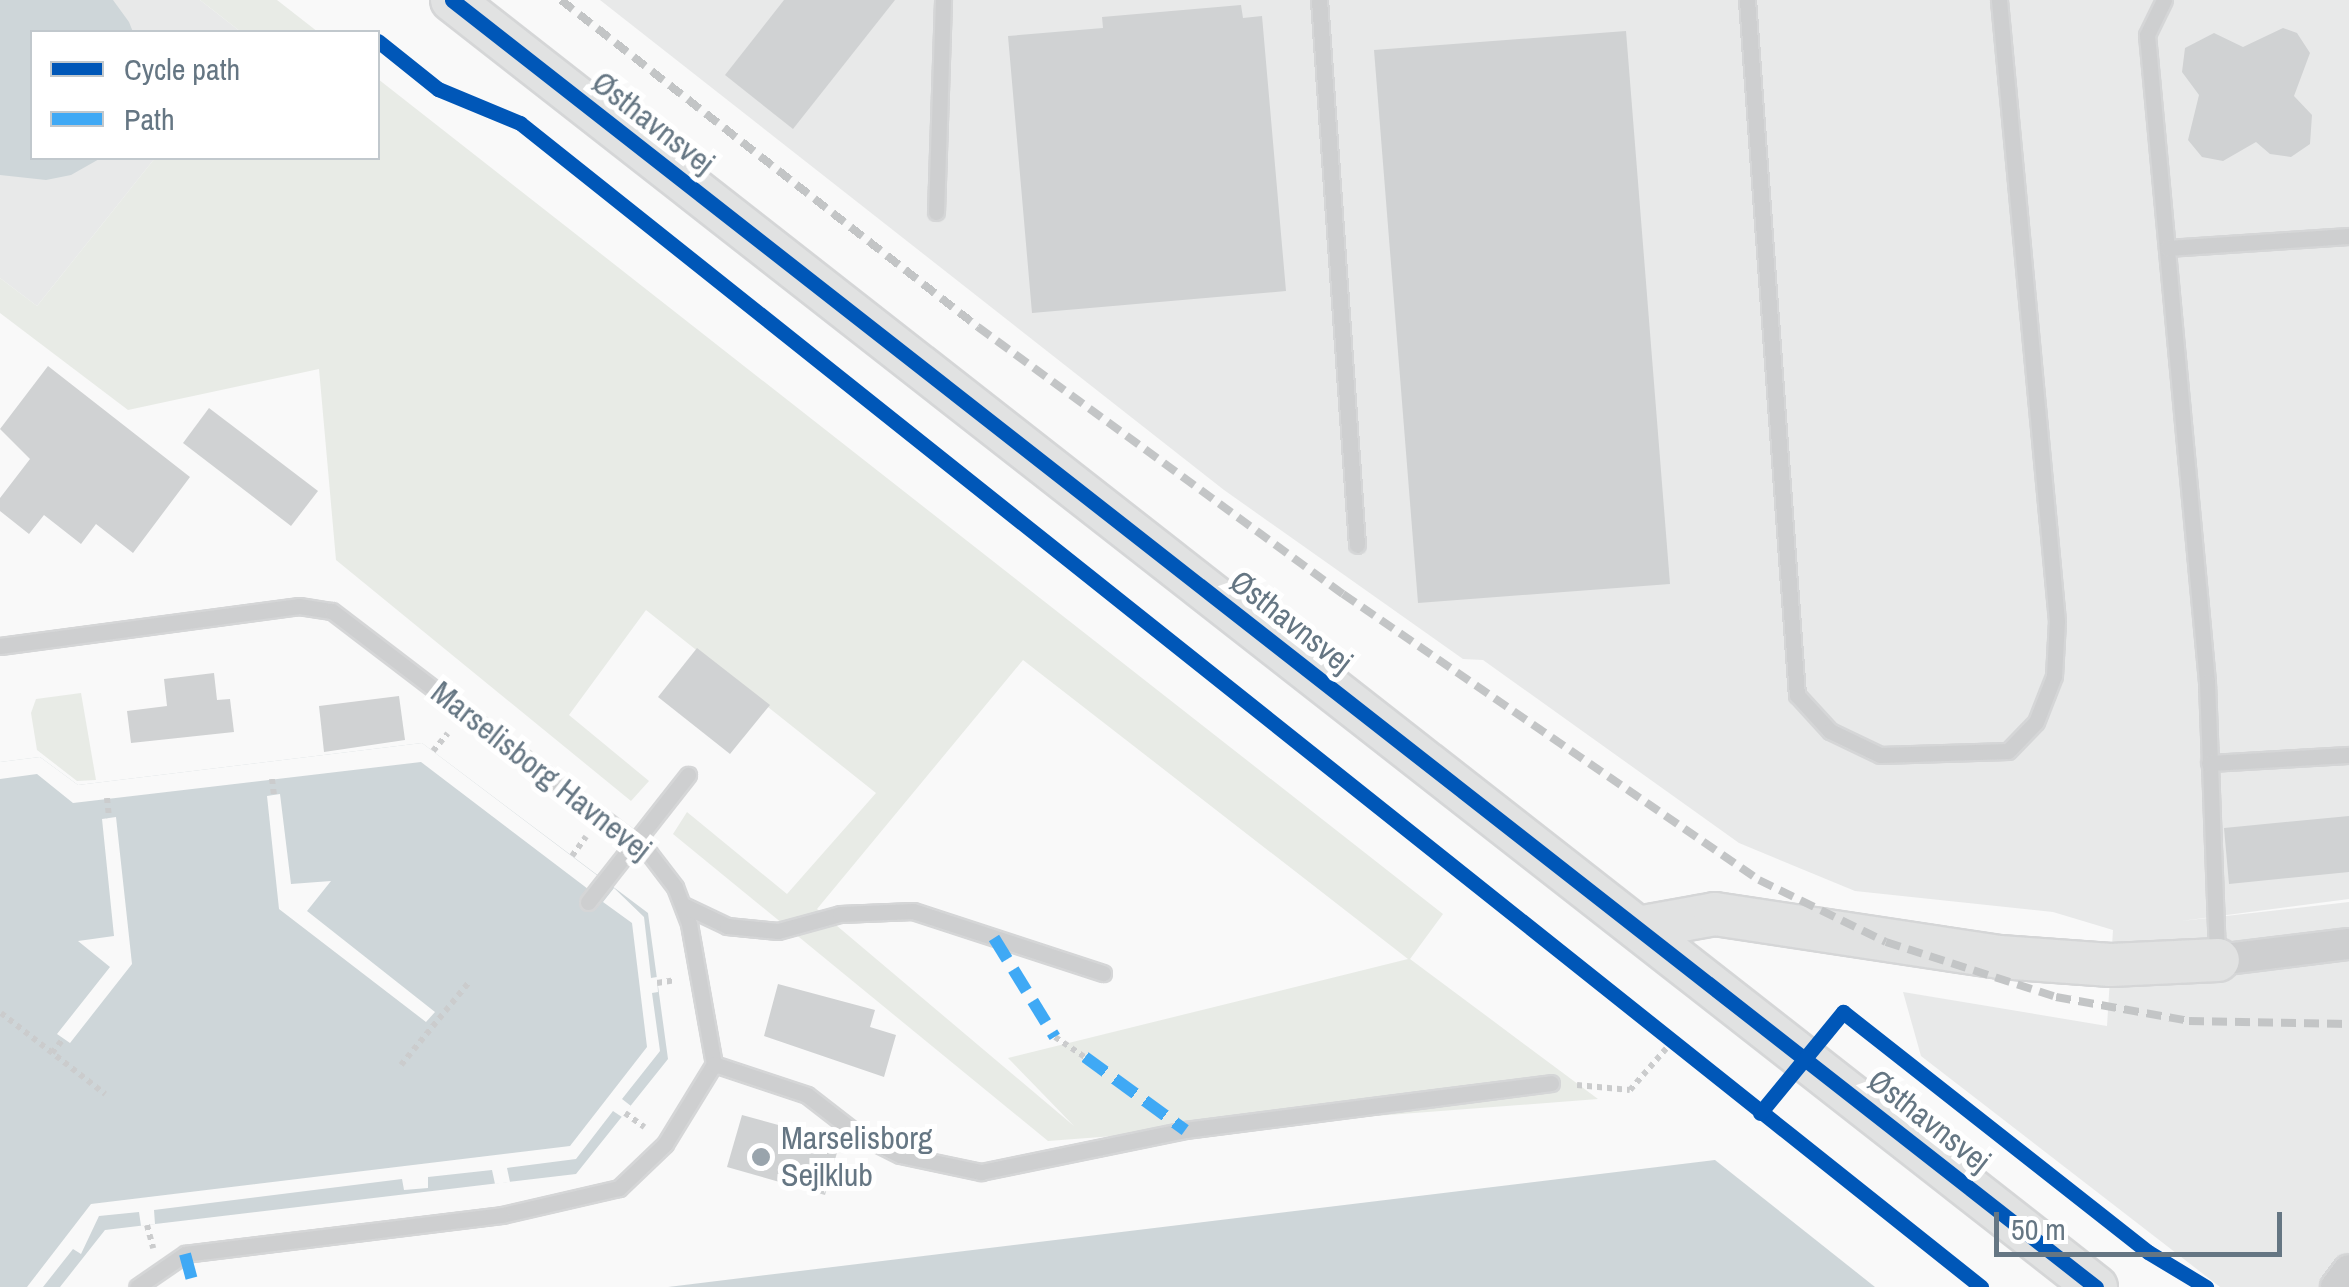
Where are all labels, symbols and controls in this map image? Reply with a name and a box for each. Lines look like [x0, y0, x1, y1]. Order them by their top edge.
legend [30, 30, 380, 160]
text: Cycle path [124, 49, 240, 89]
street label: Østhavnsvej [584, 63, 722, 183]
text: Path [124, 99, 175, 139]
street label: Østhavnsvej [1222, 562, 1360, 682]
street label: Marselisborg Havnevej [423, 673, 659, 869]
street label: Østhavnsvej [1860, 1061, 1998, 1181]
place label: Marselisborg Sejlklub [781, 1120, 933, 1195]
marker: Marselisborg Sejlklub [750, 1146, 772, 1168]
scale bar [1999, 1192, 2286, 1254]
text: 50 m [2011, 1209, 2066, 1249]

